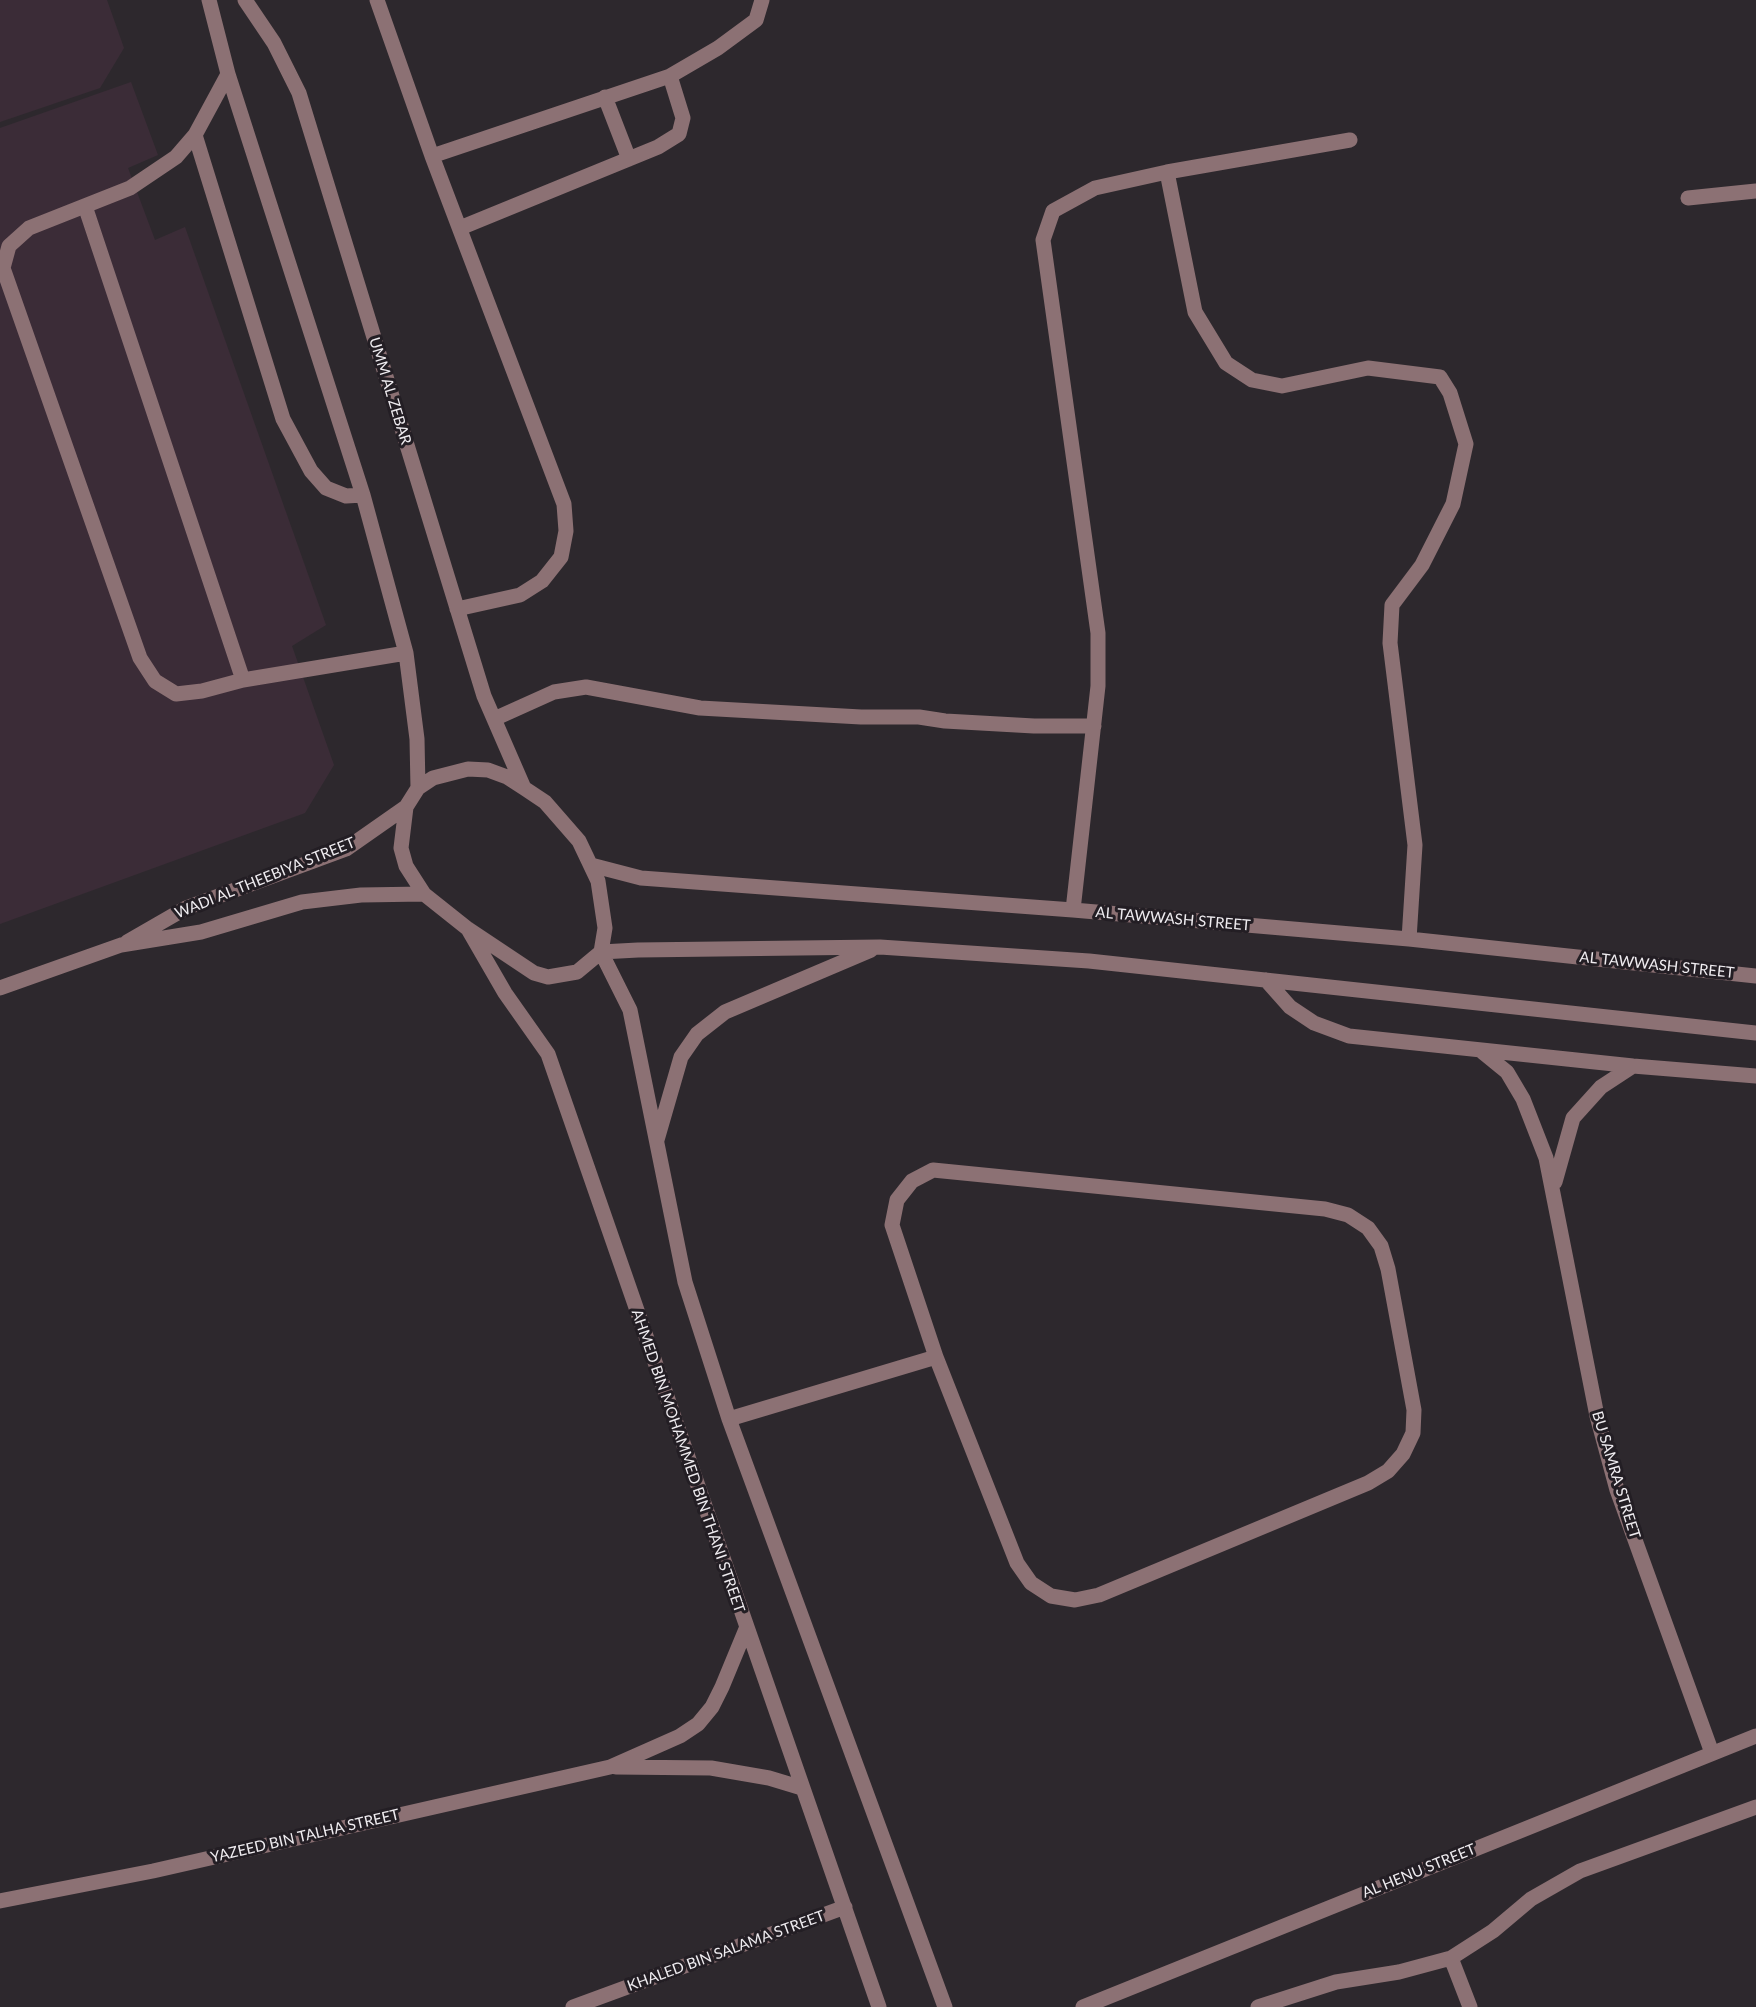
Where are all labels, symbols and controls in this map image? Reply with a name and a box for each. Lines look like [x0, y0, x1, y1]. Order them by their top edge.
street label: UMM AL ZEBAR [365, 335, 415, 447]
street label: WADI AL THEEBIYA STREET [172, 834, 358, 922]
street label: AL TAWWASH STREET [1095, 903, 1251, 935]
street label: AL TAWWASH STREET [1579, 948, 1735, 982]
street label: AHMED BIN MOHAMMED BIN THANI STREET [627, 1307, 749, 1615]
street label: BU SAMRA STREET [1588, 1409, 1644, 1541]
street label: YAZEED BIN TALHA STREET [209, 1806, 401, 1866]
street label: AL HENU STREET [1360, 1840, 1478, 1902]
street label: KHALED BIN SALAMA STREET [625, 1907, 827, 1995]

